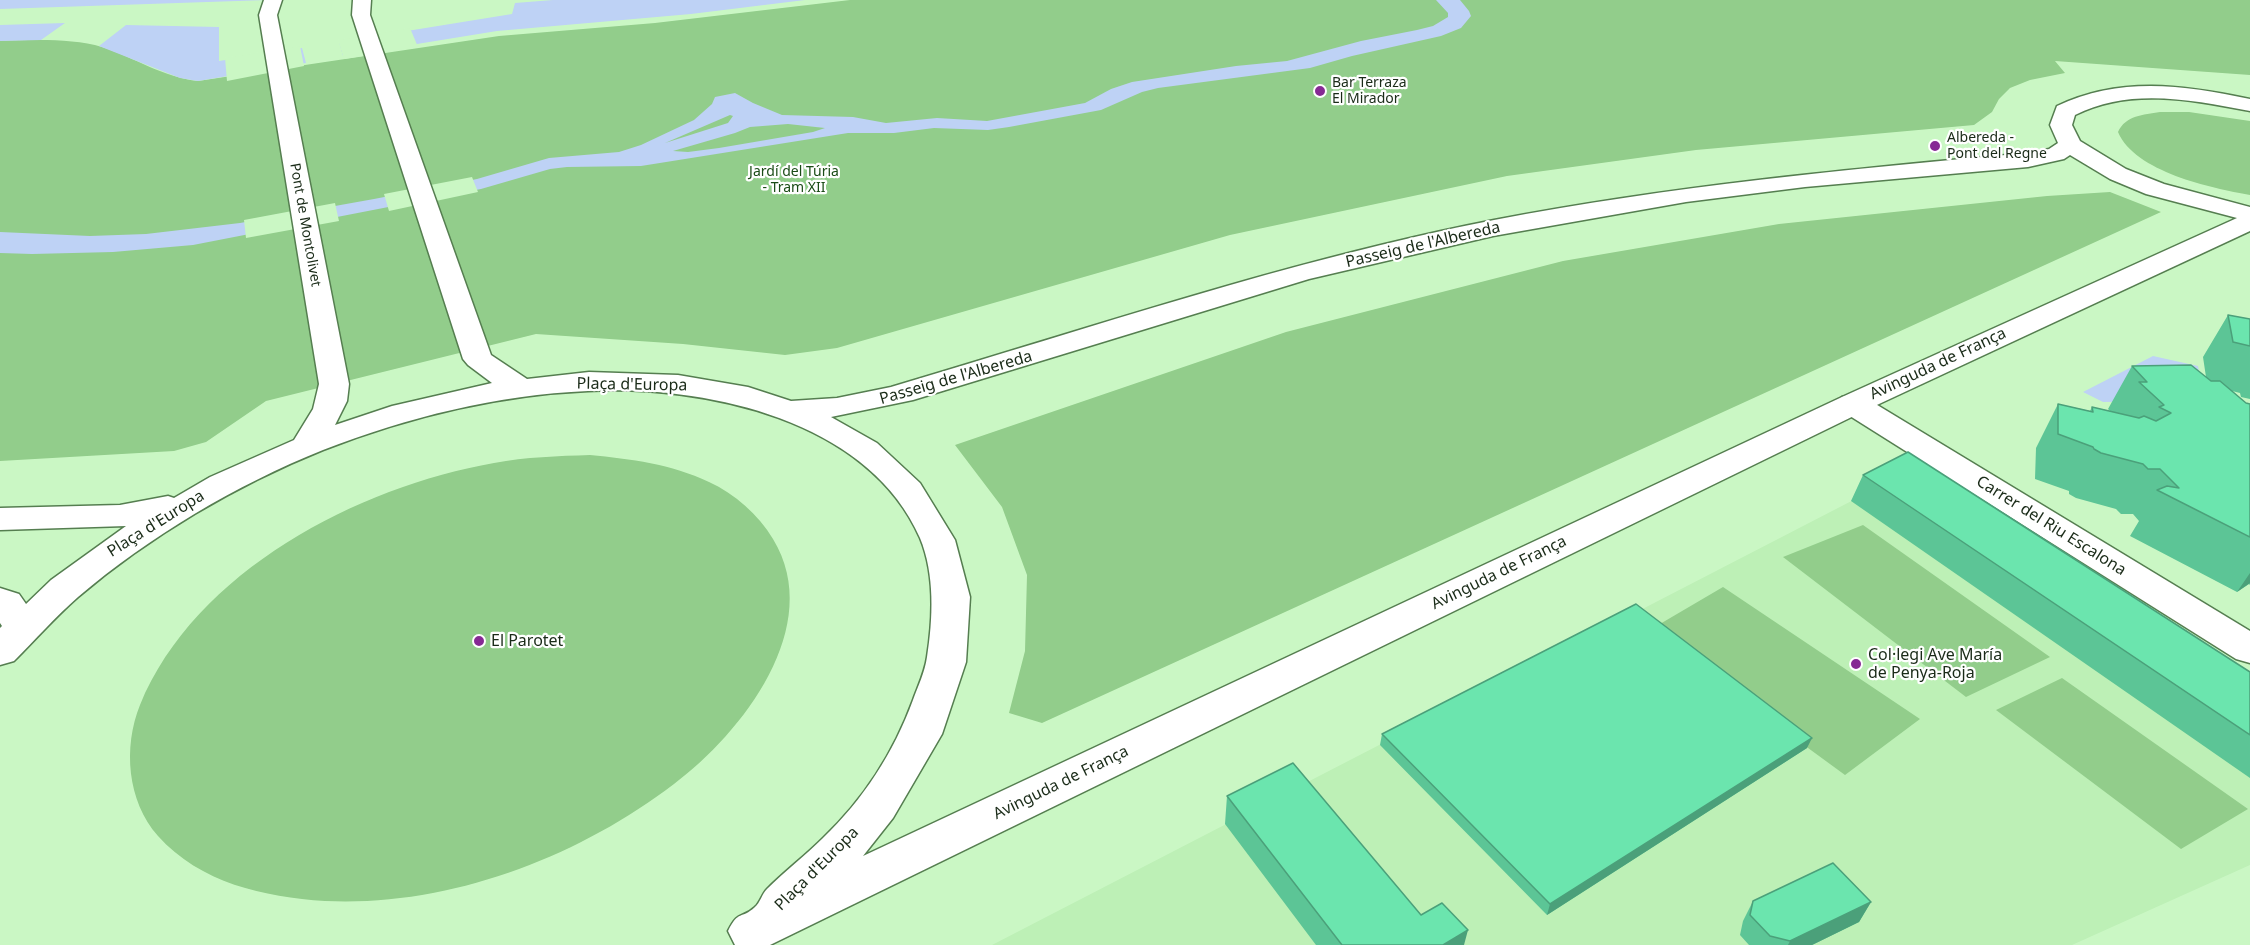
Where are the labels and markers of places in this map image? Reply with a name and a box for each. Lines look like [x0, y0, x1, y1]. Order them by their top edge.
place label: Bar Terraza El Mirador [1332, 75, 1407, 108]
marker: Bar Terraza El Mirador [1313, 84, 1327, 98]
place label: Albereda - Pont del Regne [1947, 130, 2047, 162]
marker: Albereda - Pont del Regne [1928, 139, 1942, 153]
place label: El Parotet [491, 631, 563, 651]
marker: El Parotet [472, 634, 486, 648]
place label: Col·legi Ave María de Penya-Roja [1868, 645, 2002, 683]
marker: Col·legi Ave María de Penya-Roja [1849, 657, 1863, 671]

